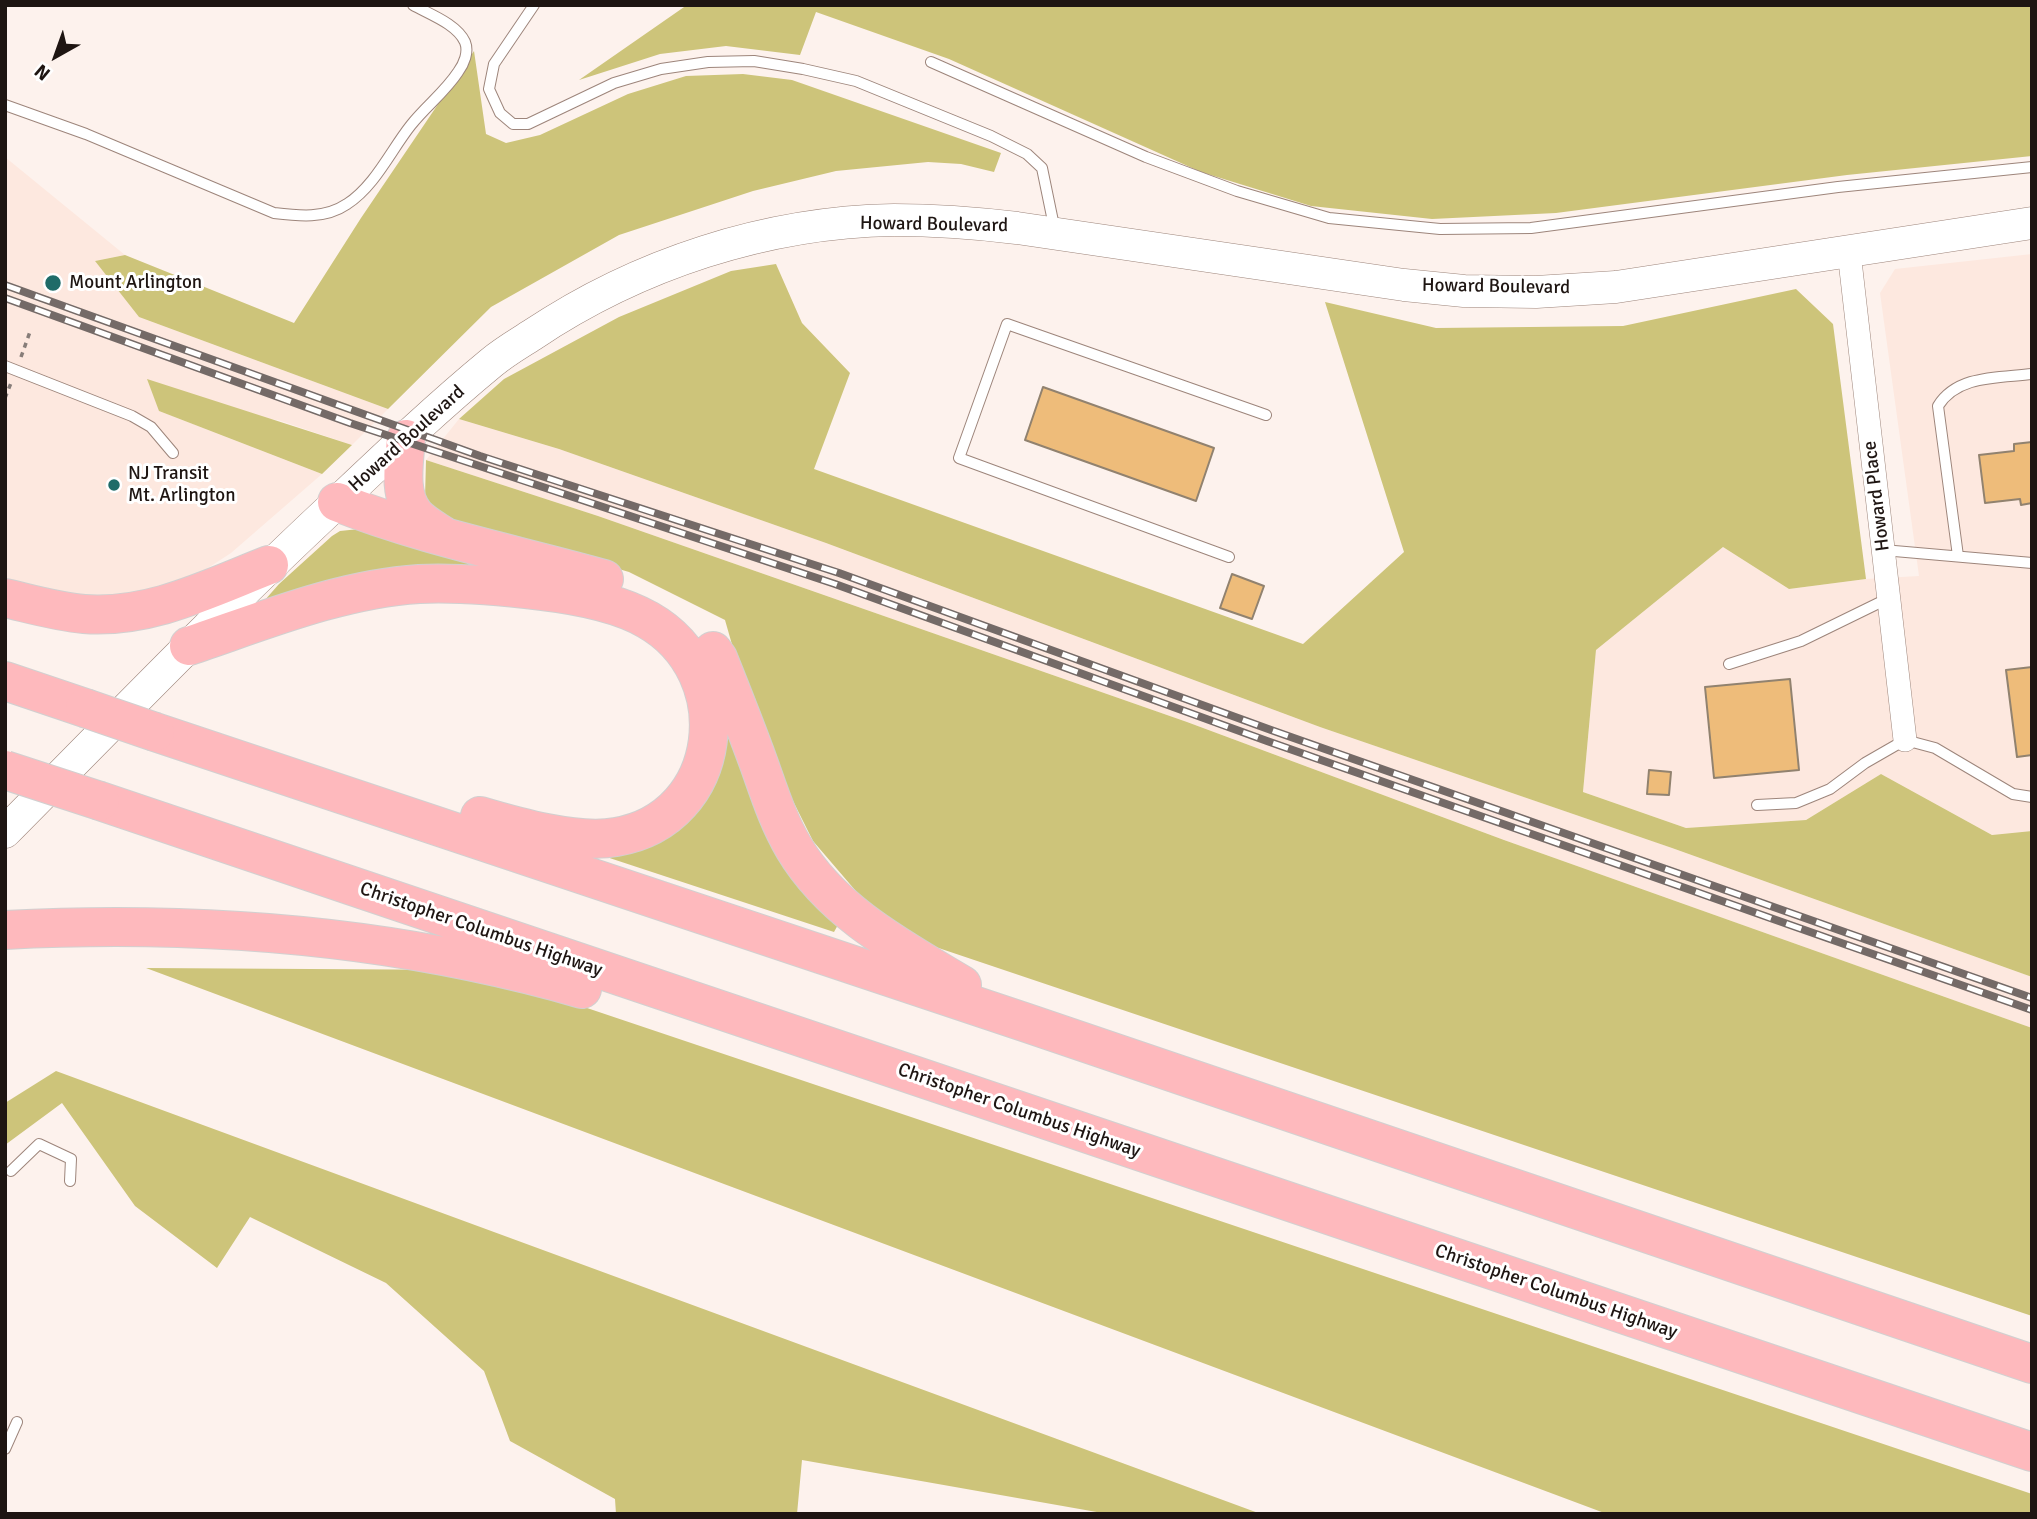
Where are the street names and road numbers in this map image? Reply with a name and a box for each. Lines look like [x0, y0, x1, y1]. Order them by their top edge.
street label: Howard Boulevard [860, 212, 1008, 238]
street label: Howard Boulevard [1422, 274, 1570, 300]
street label: Howard Boulevard [344, 381, 470, 497]
street label: Howard Place [1859, 439, 1895, 553]
street label: Christopher Columbus Highway [357, 878, 605, 982]
street label: Christopher Columbus Highway [895, 1059, 1143, 1163]
street label: Christopher Columbus Highway [1432, 1240, 1680, 1344]

